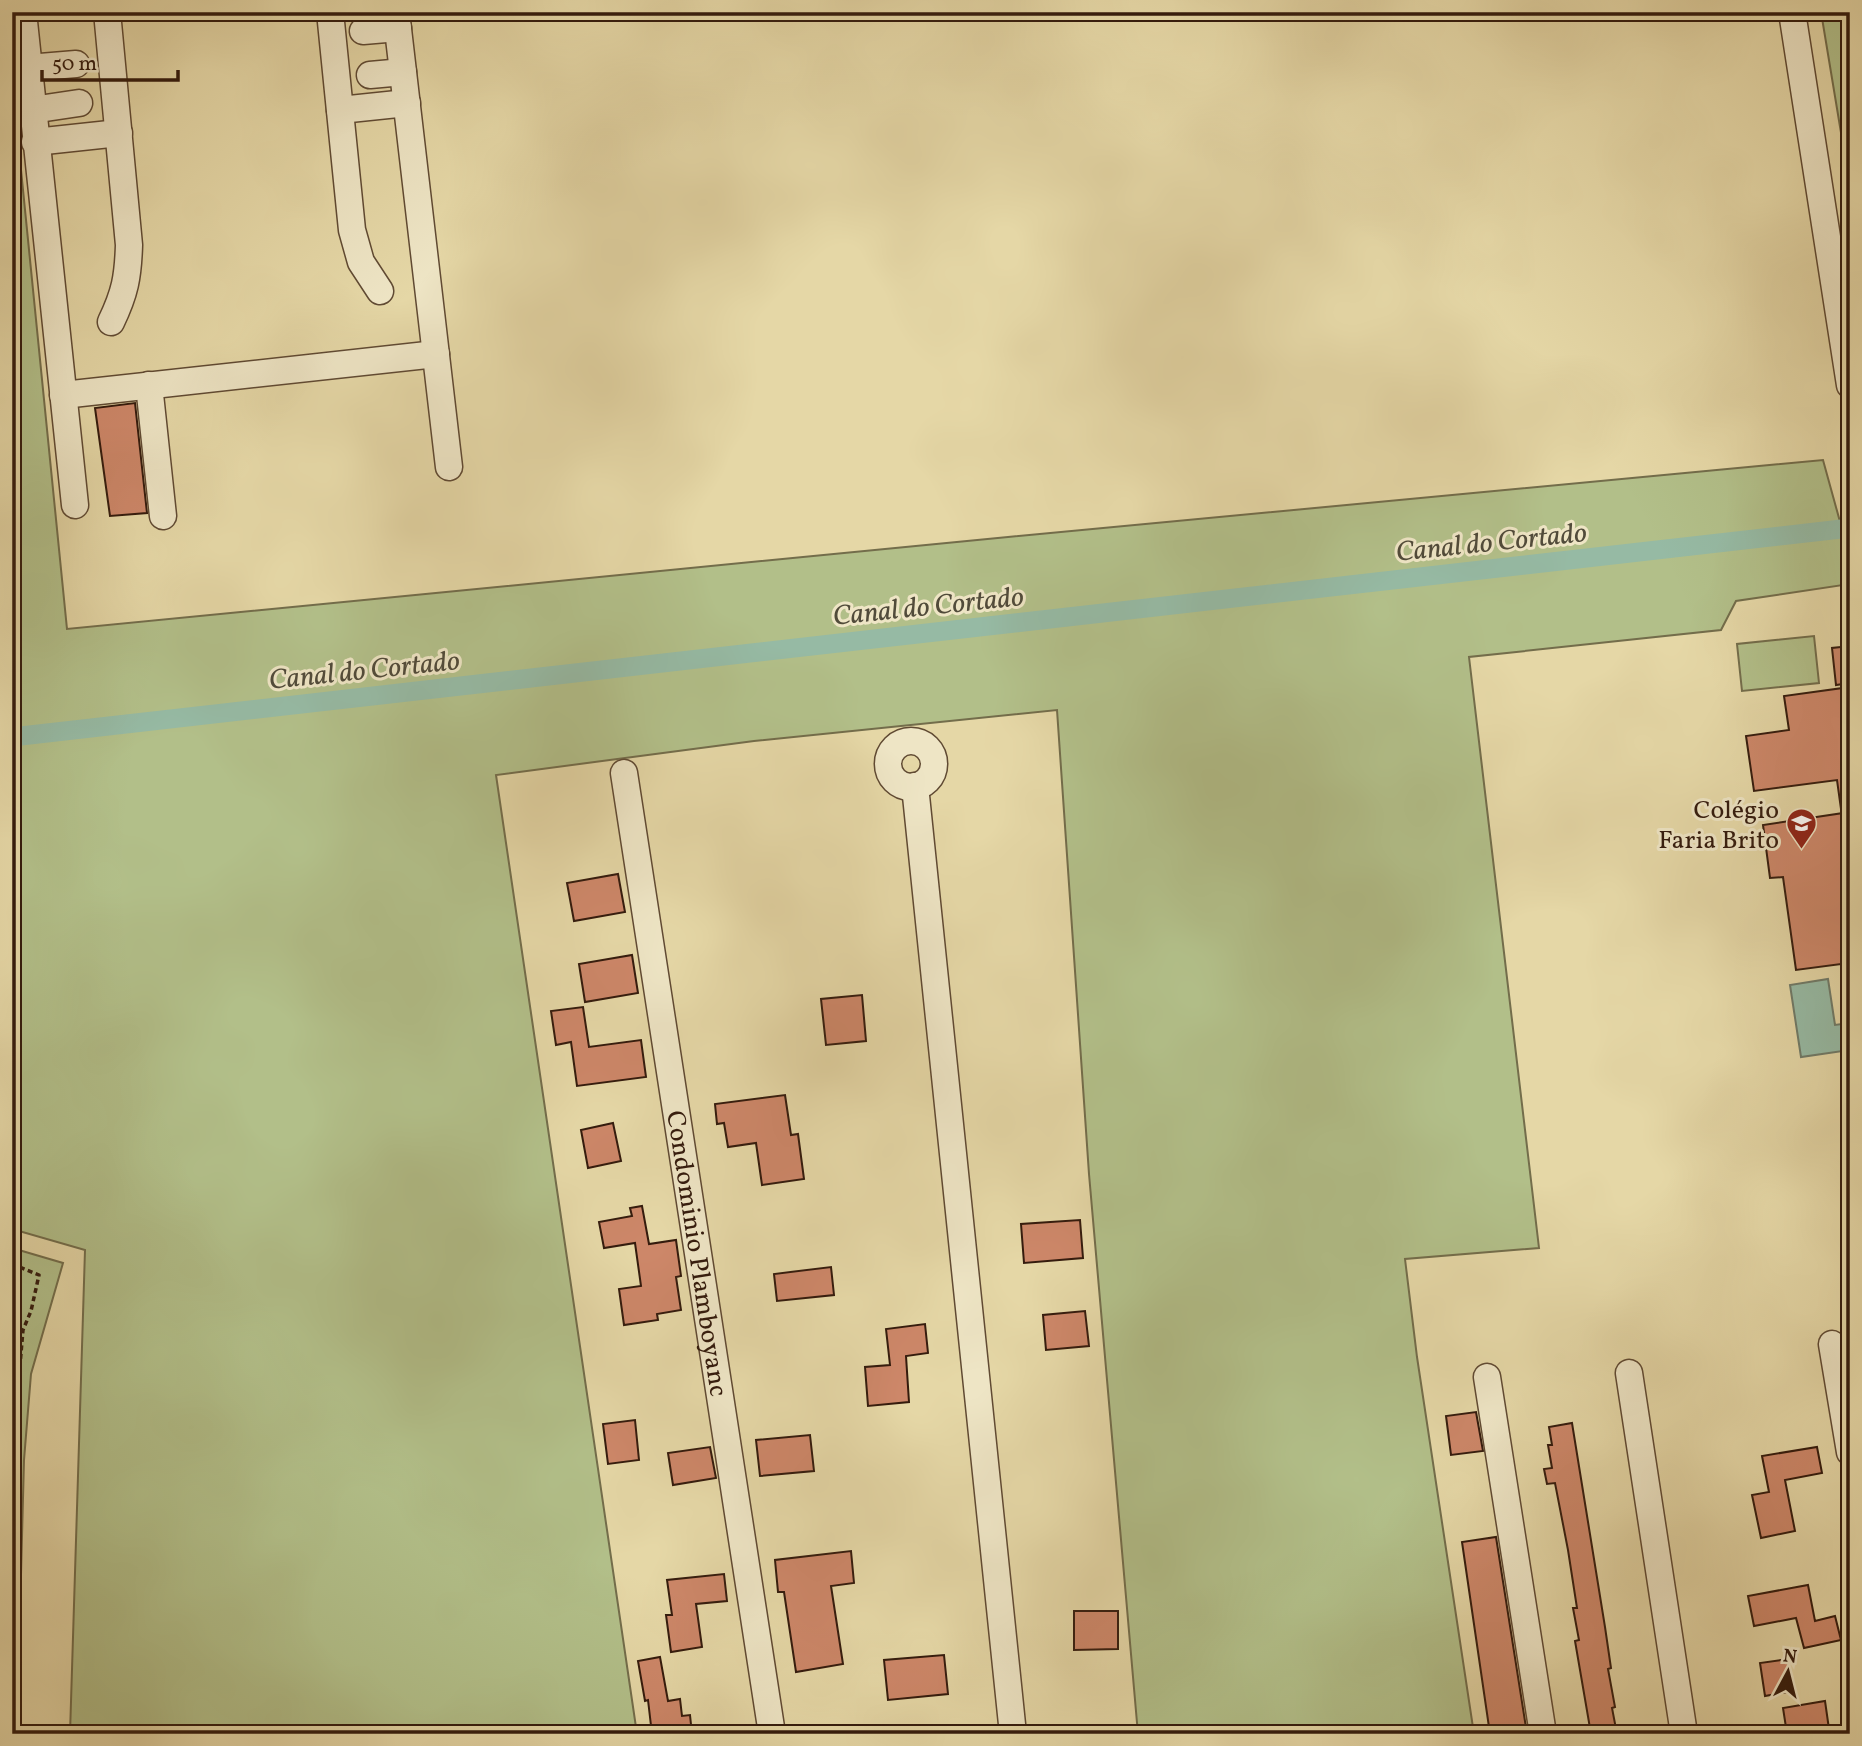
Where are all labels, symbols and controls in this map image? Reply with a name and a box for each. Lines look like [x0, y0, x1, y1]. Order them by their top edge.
scale bar [42, 38, 178, 82]
text: 50 m [52, 50, 97, 79]
water label: Canal do Cortado [1394, 514, 1589, 573]
water label: Canal do Cortado [831, 578, 1026, 637]
water label: Canal do Cortado [267, 642, 462, 701]
place label: Colégio Faria Brito [1658, 793, 1779, 859]
school or university icon: Colégio Faria Brito [1785, 807, 1819, 851]
street label: Condominio Plamboyanc [656, 1108, 736, 1399]
north arrow [1754, 1638, 1824, 1708]
text: N [1781, 1643, 1798, 1671]

